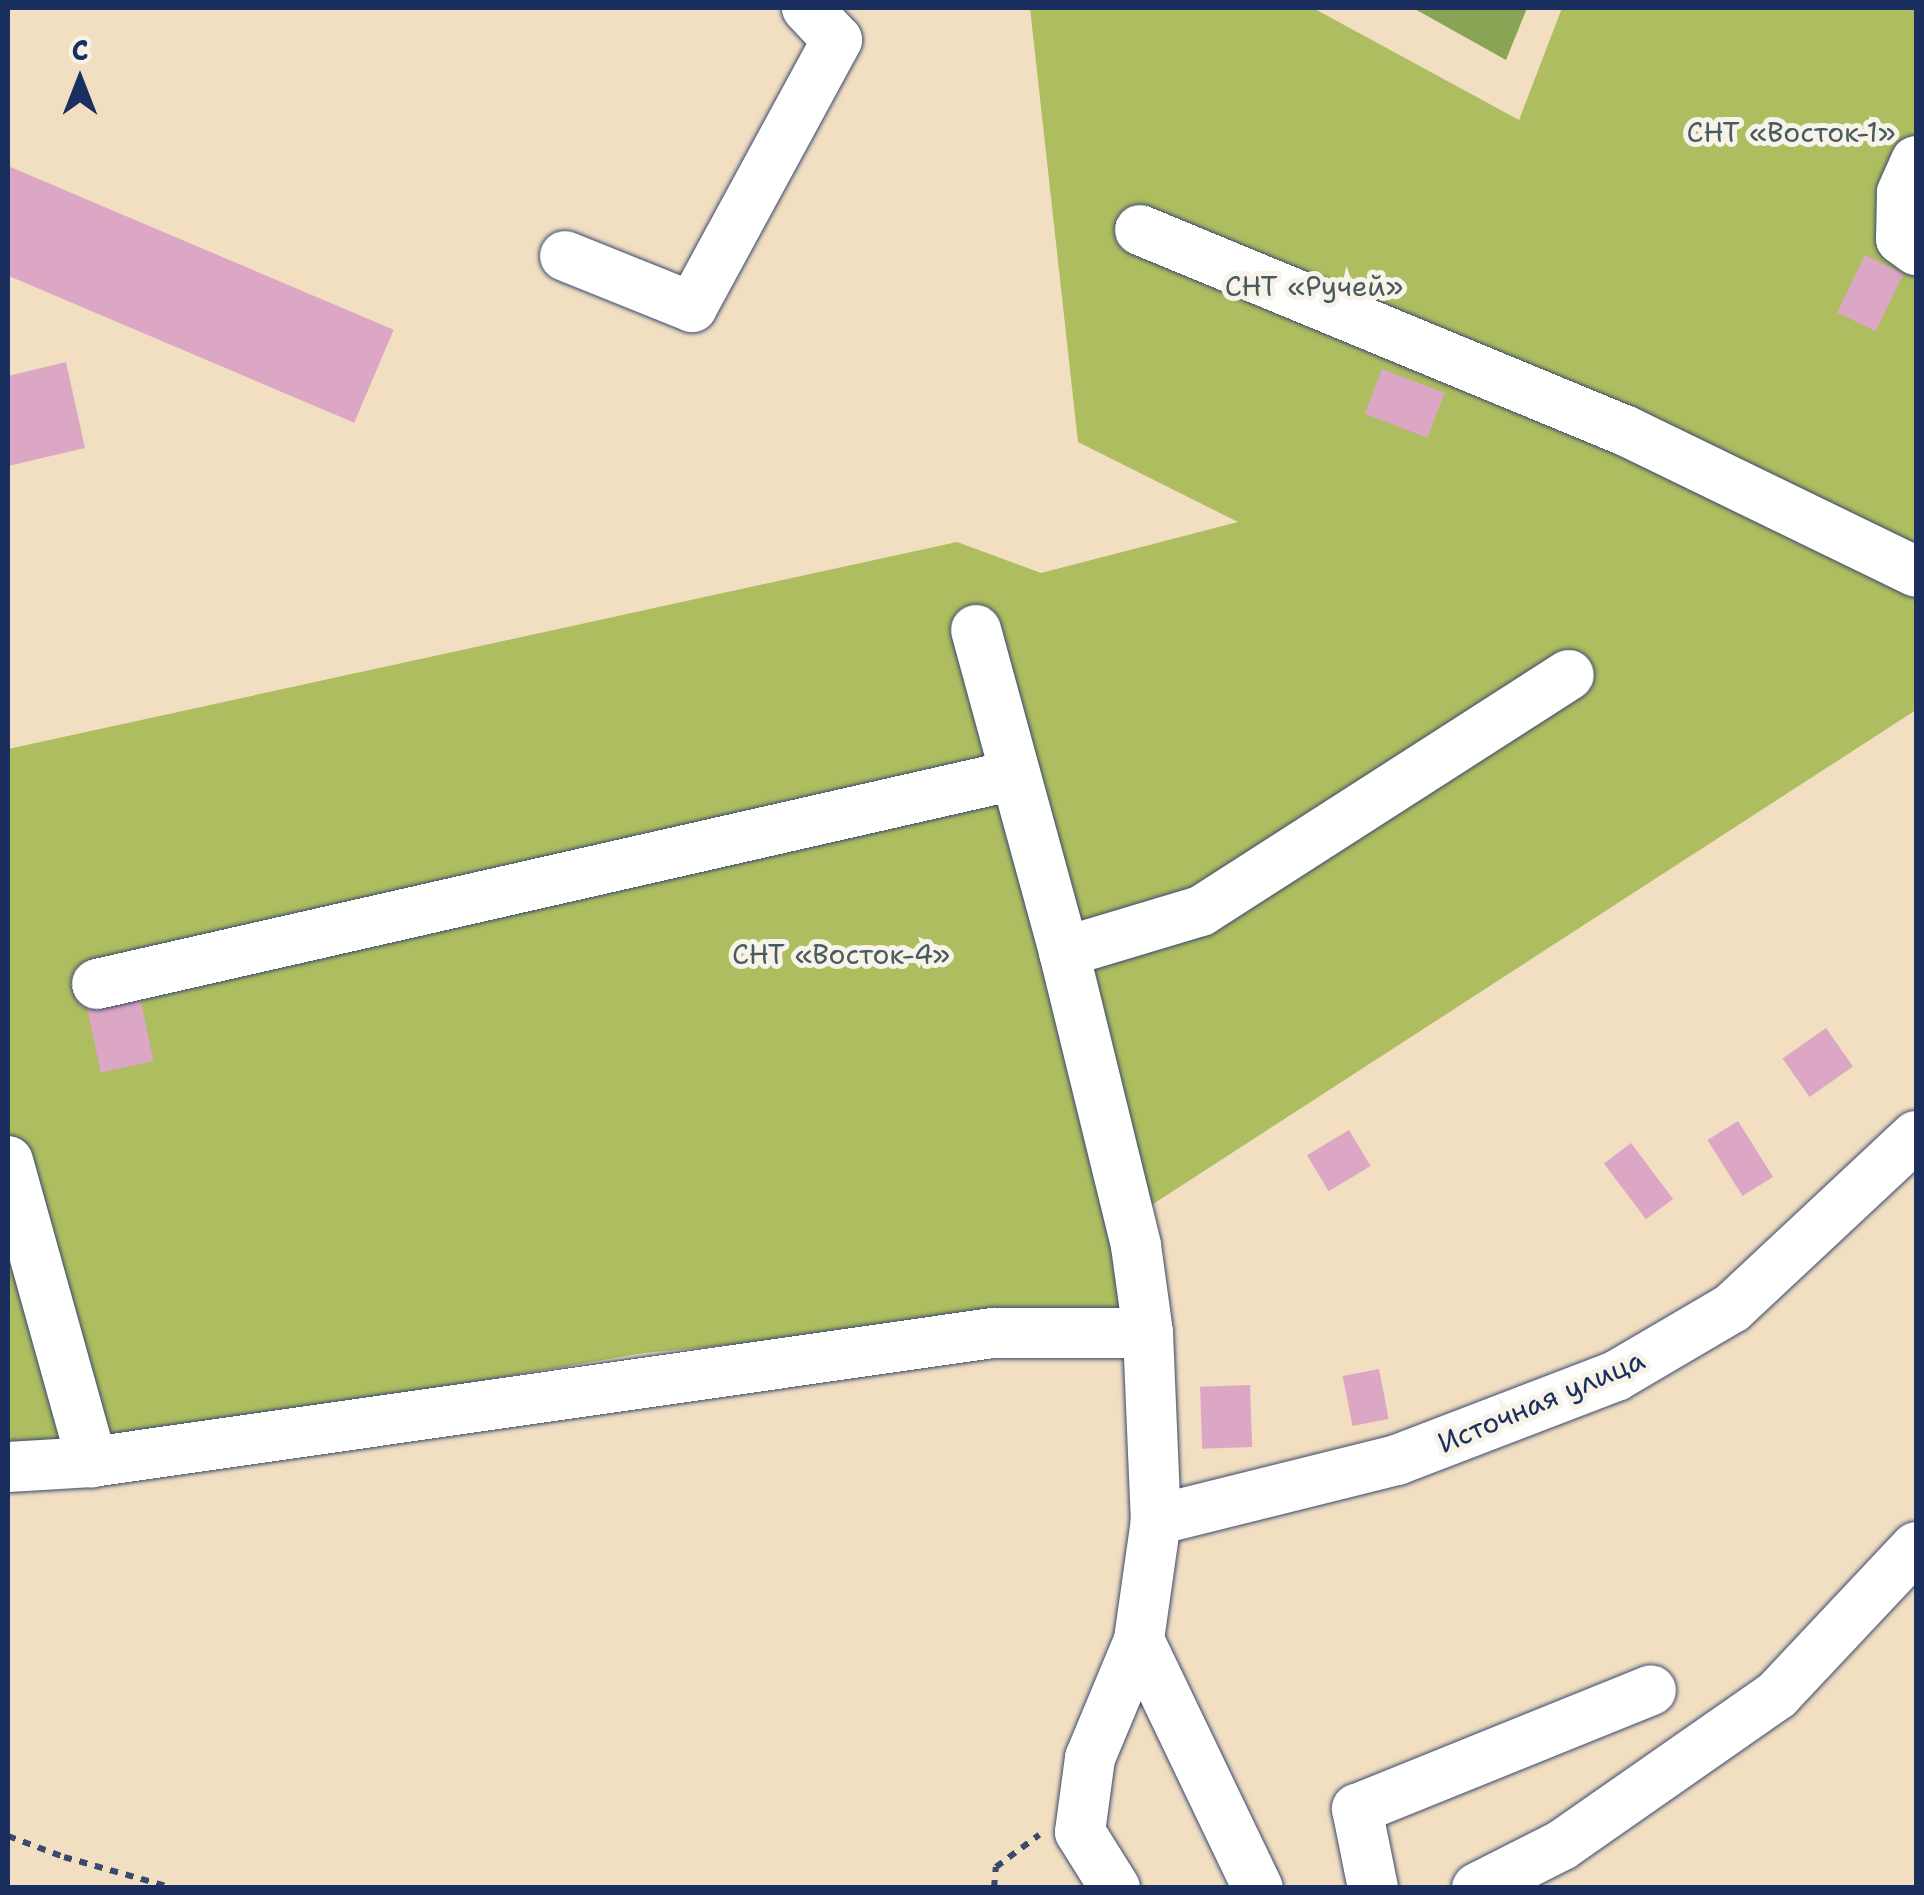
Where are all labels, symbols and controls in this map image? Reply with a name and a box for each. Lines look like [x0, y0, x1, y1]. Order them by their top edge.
north arrow [30, 30, 130, 130]
text: С [71, 31, 89, 69]
park label: СНТ «Восток-1» [1687, 115, 1895, 149]
park label: СНТ «Ручей» [1225, 269, 1403, 303]
park label: СНТ «Восток-4» [732, 937, 950, 971]
street label: Источная улица [1433, 1342, 1649, 1460]

